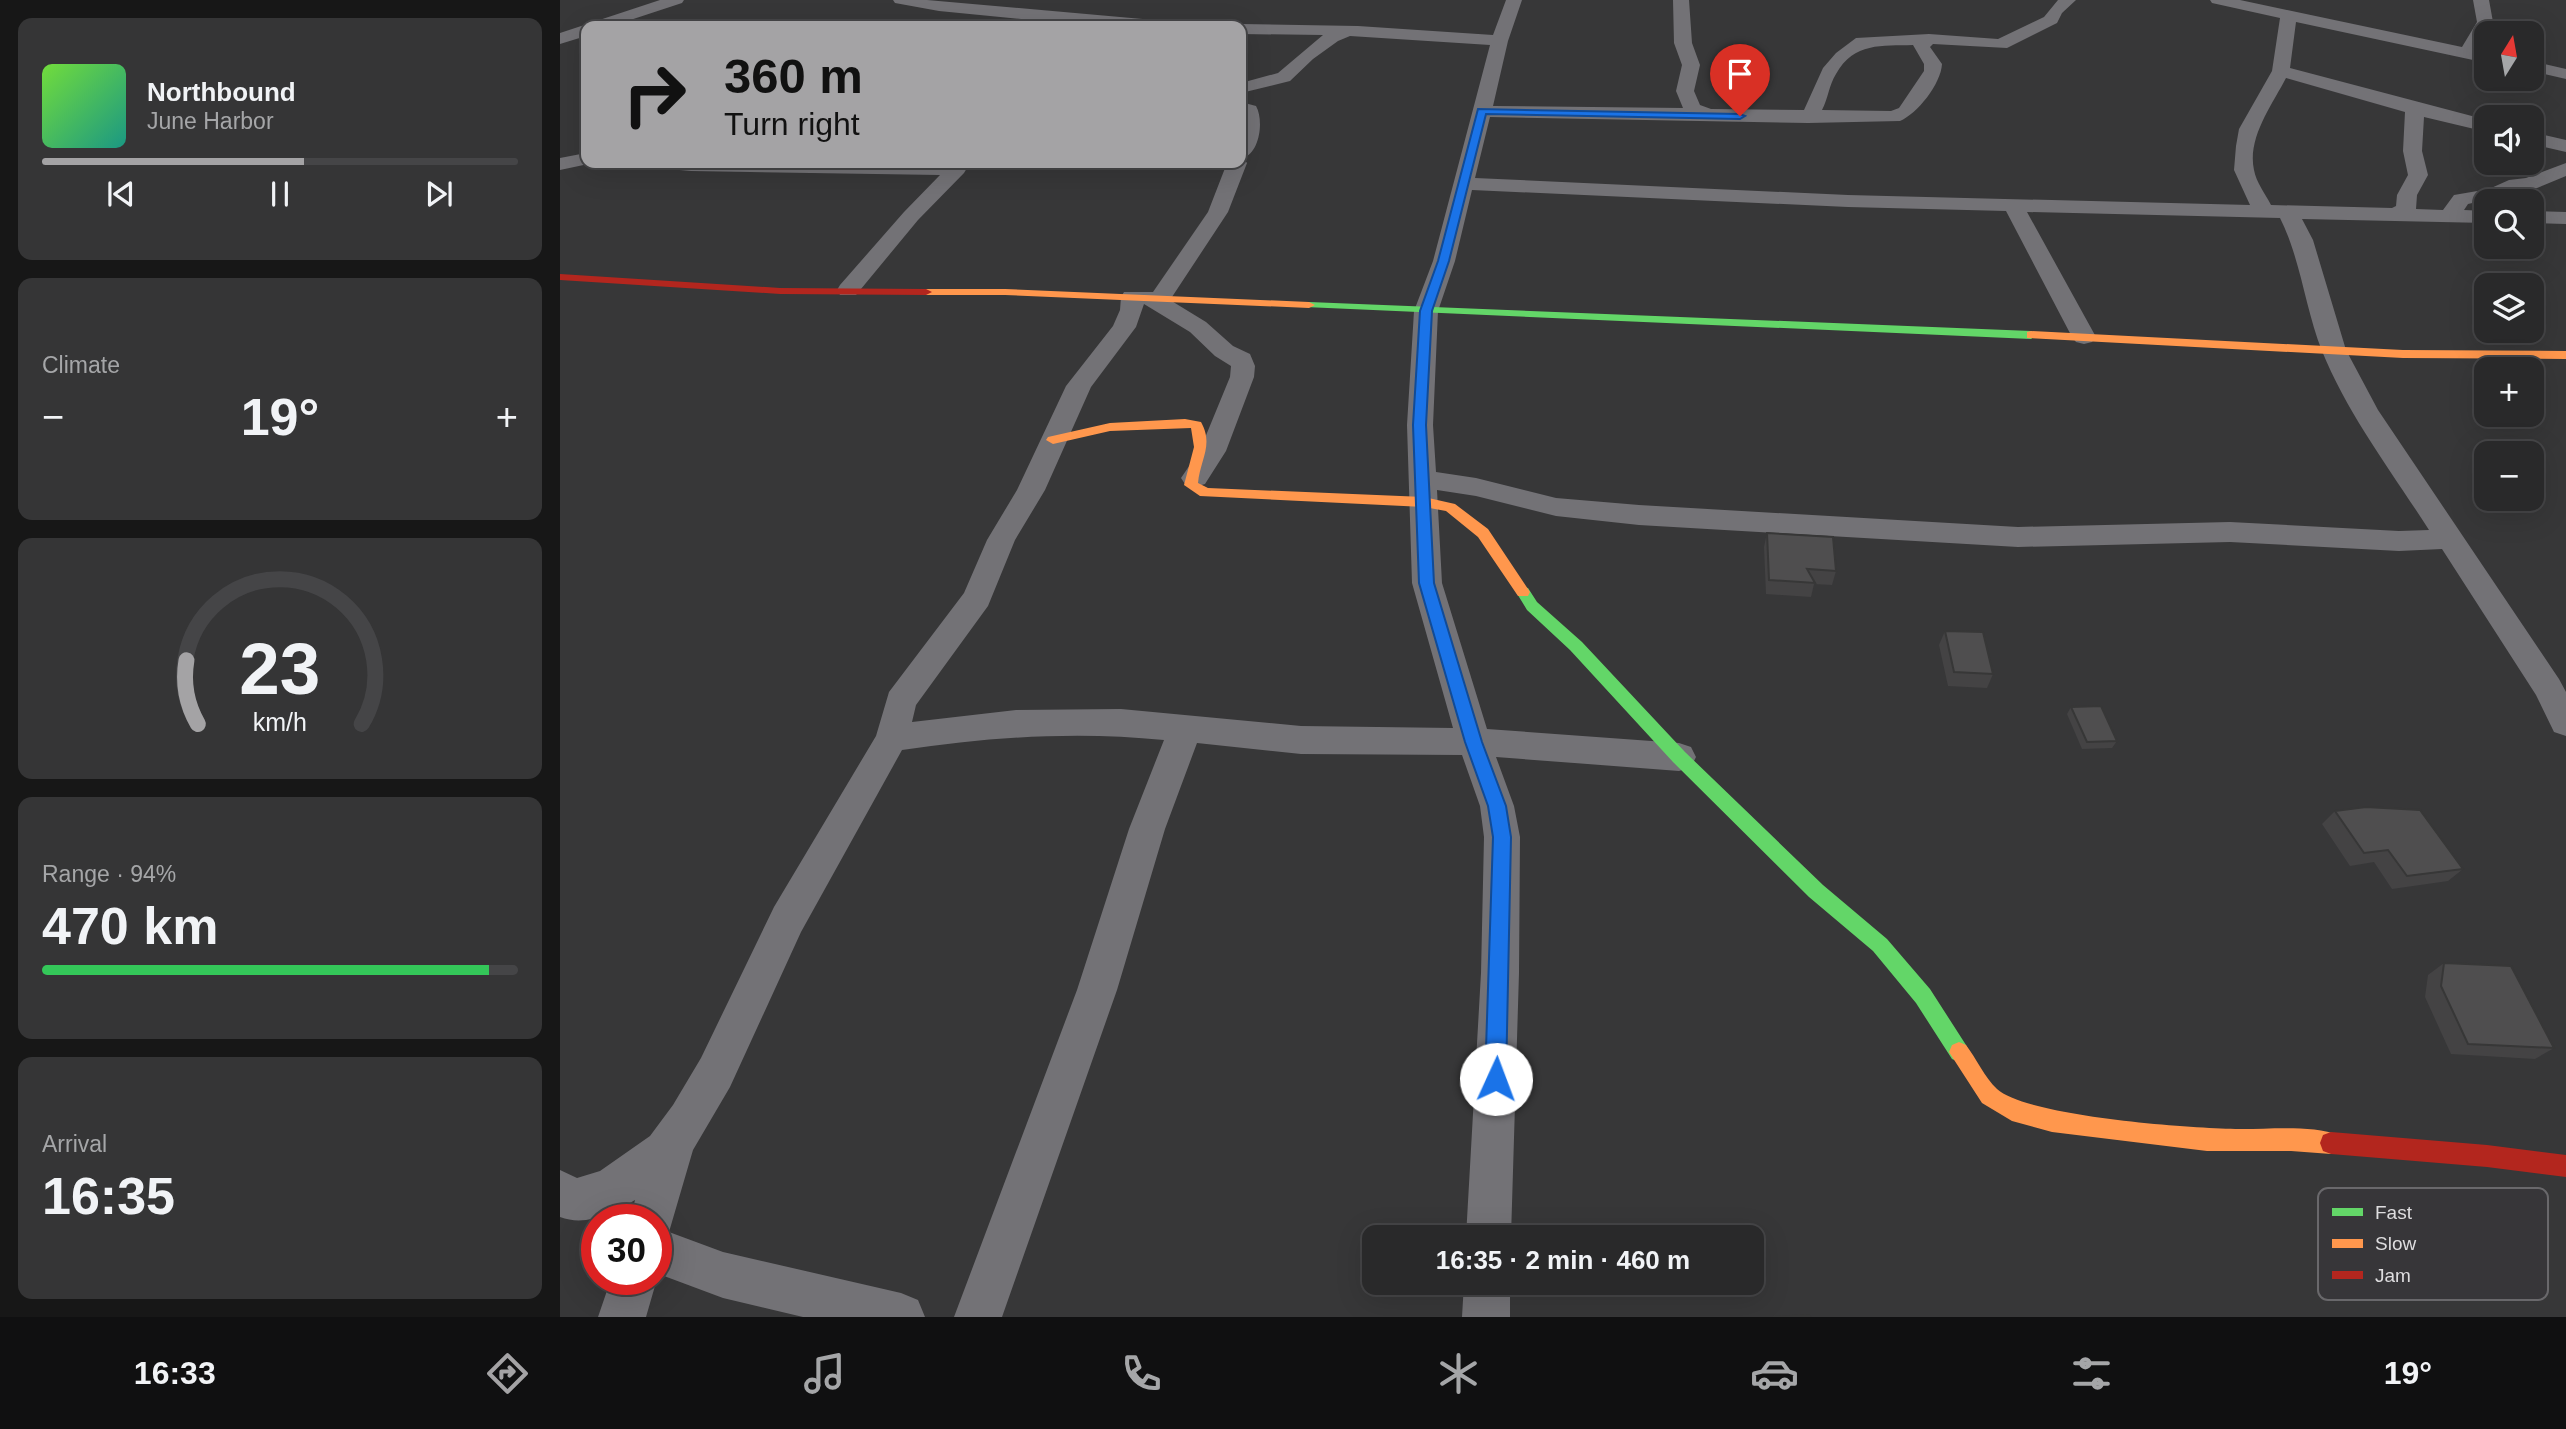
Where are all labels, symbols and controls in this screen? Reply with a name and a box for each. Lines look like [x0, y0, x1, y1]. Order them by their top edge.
north arrow [2474, 21, 2544, 91]
map controls [2474, 21, 2544, 511]
pin [1710, 44, 1770, 116]
icon: right [609, 49, 700, 140]
text: 360 m [724, 49, 863, 103]
icon: arrive [1721, 55, 1759, 93]
text: Northbound [147, 77, 296, 107]
button: sound [2474, 105, 2544, 175]
text: Turn right [724, 106, 860, 142]
text: June Harbor [147, 108, 274, 134]
icon: previous [102, 175, 140, 213]
icon: pause [261, 175, 299, 213]
icon: next [420, 175, 458, 213]
button: search [2474, 189, 2544, 259]
button: layers [2474, 273, 2544, 343]
text: Climate [42, 352, 120, 378]
button: + [2474, 357, 2544, 427]
text: 19° [241, 388, 319, 446]
text: − [42, 396, 64, 438]
text: + [496, 396, 518, 438]
button: − [2474, 441, 2544, 511]
text: 23 [240, 629, 320, 710]
text: km/h [253, 708, 307, 736]
text: Range · 94% [42, 861, 176, 887]
text: 470 km [42, 897, 218, 955]
position arrow [1459, 1042, 1533, 1116]
text: Arrival [42, 1131, 107, 1157]
text: 16:35 [42, 1167, 175, 1225]
legend [2318, 1188, 2548, 1300]
text: Fast [2375, 1202, 2413, 1223]
speed limit sign: 30 [581, 1204, 672, 1295]
text: Slow [2375, 1233, 2416, 1254]
text: 16:35 · 2 min · 460 m [1436, 1245, 1690, 1275]
text: Jam [2375, 1265, 2411, 1286]
icon: directions [483, 1349, 532, 1398]
icon: music [800, 1349, 849, 1398]
icon: phone [1117, 1349, 1166, 1398]
icon: climate [1434, 1349, 1483, 1398]
icon: car [1750, 1349, 1799, 1398]
icon: filters [2067, 1349, 2116, 1398]
text: 16:33 [134, 1355, 216, 1391]
text: 19° [2384, 1355, 2432, 1391]

